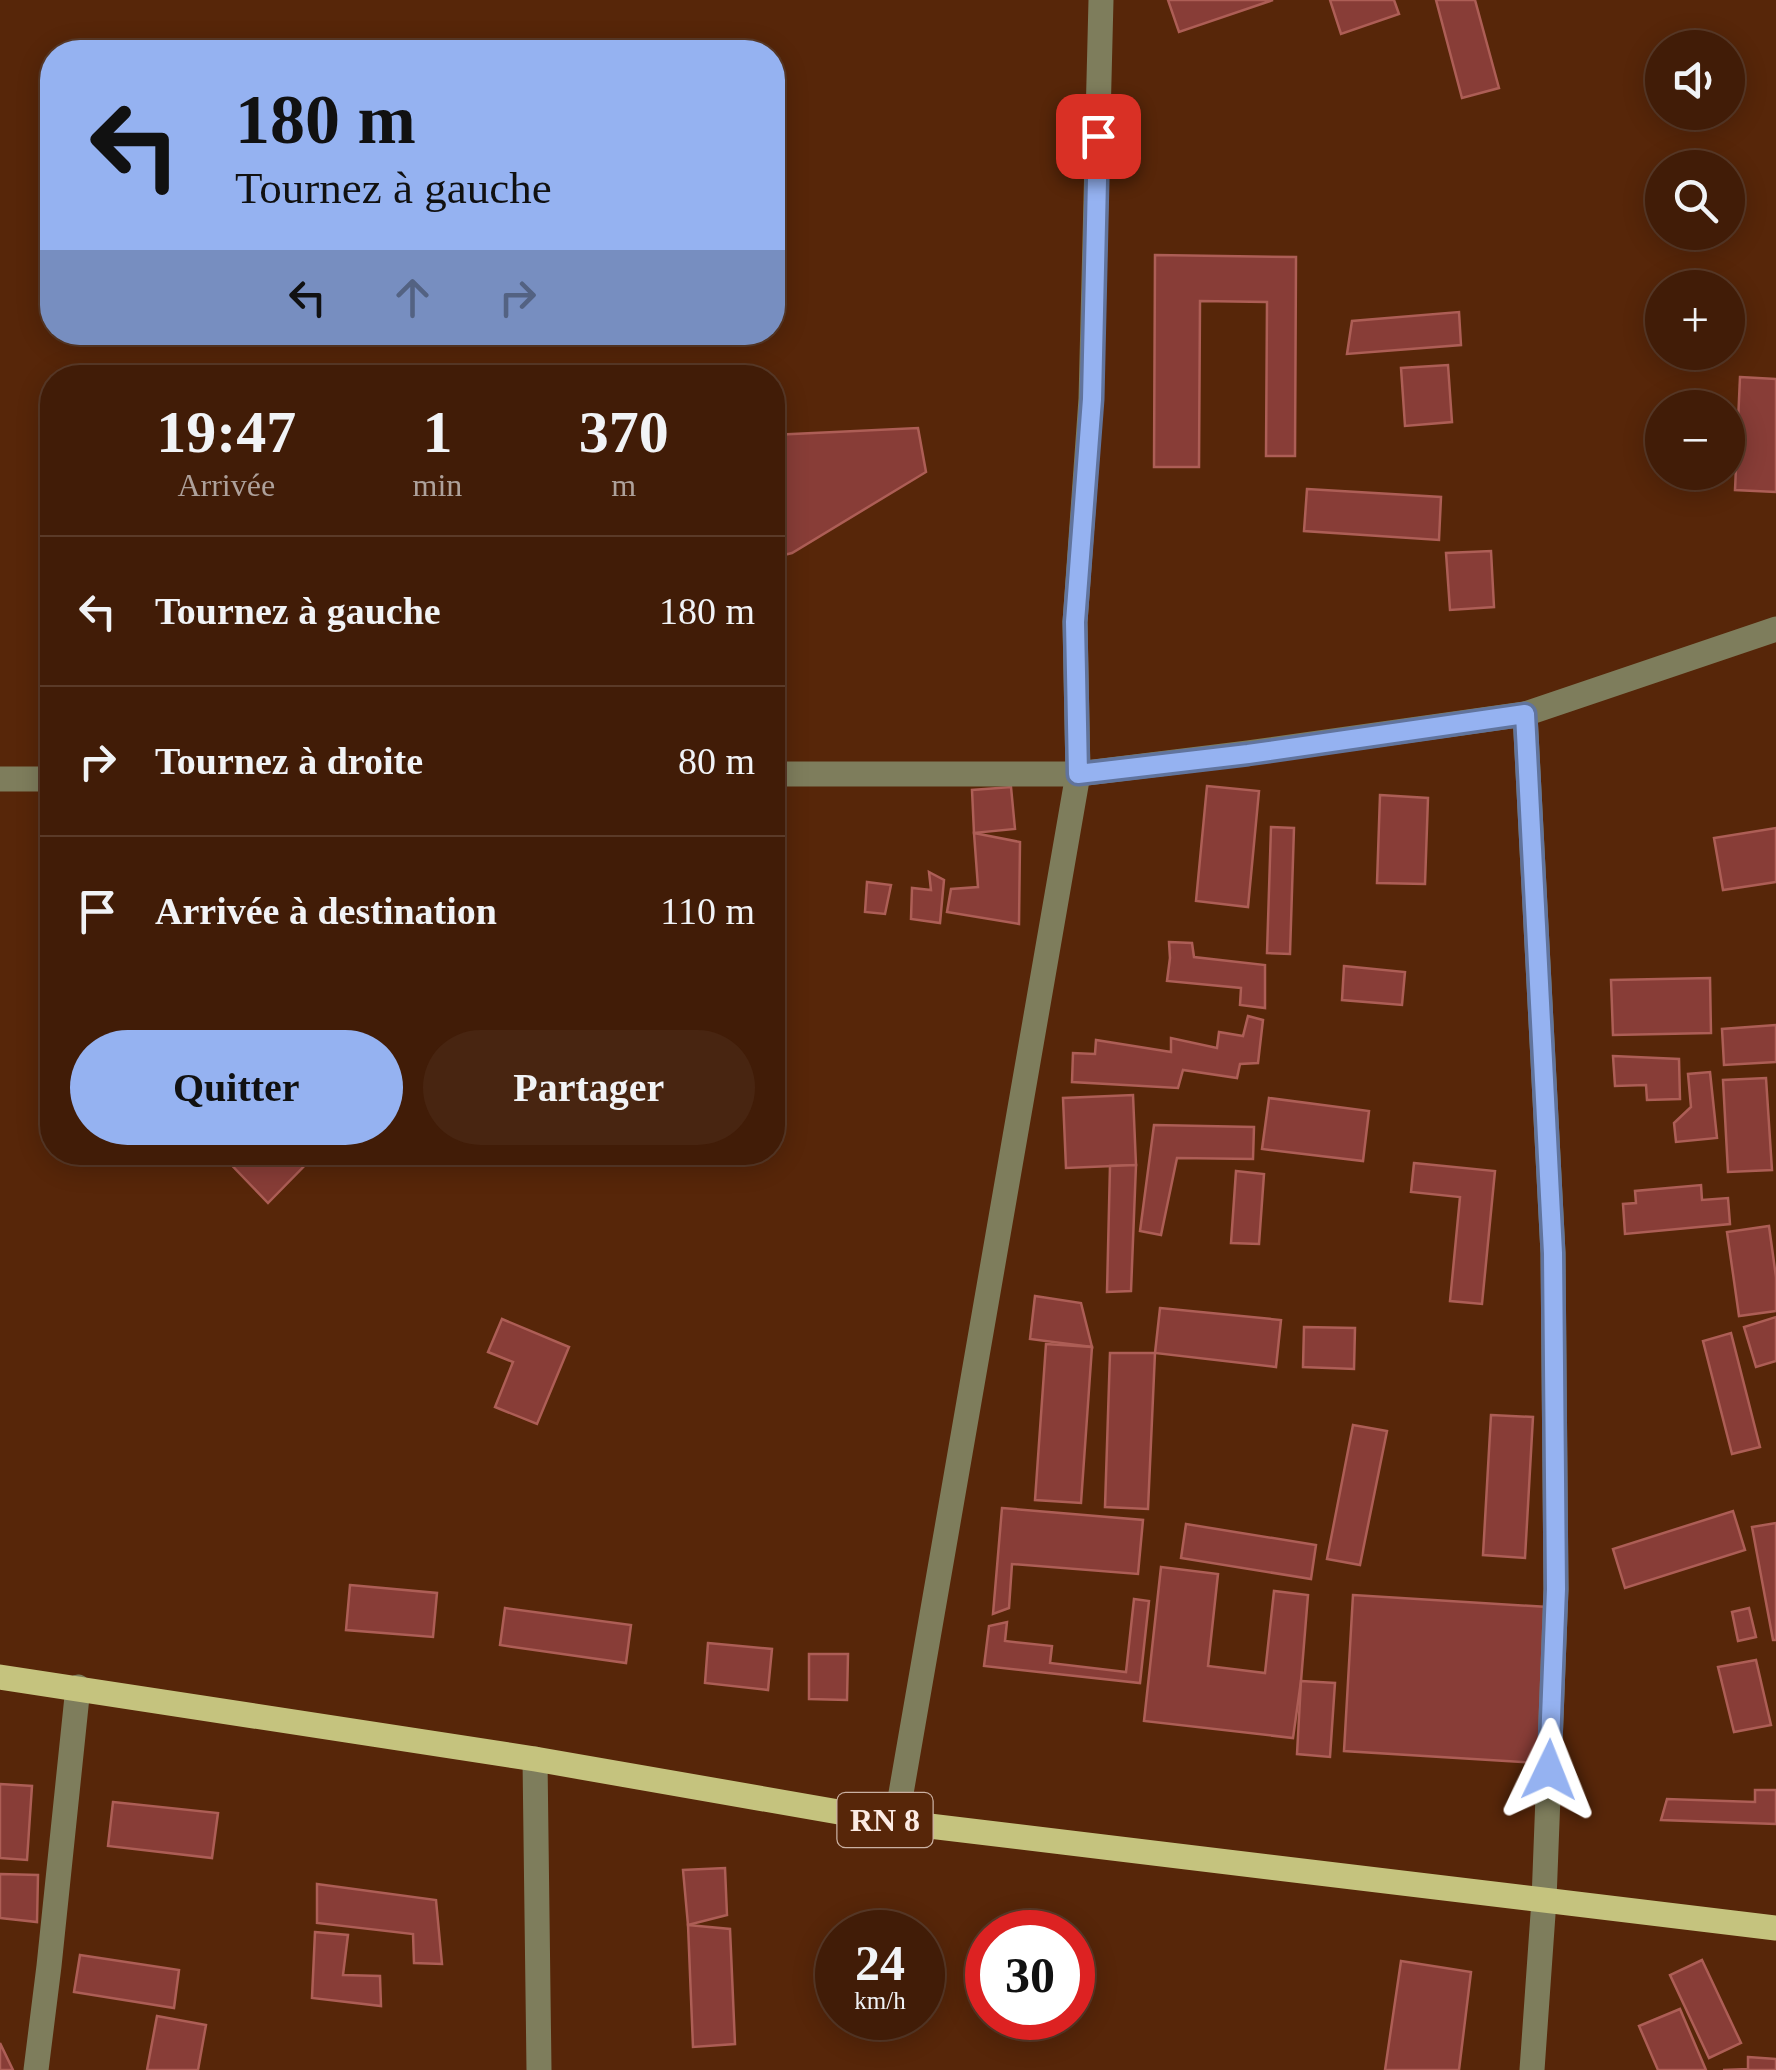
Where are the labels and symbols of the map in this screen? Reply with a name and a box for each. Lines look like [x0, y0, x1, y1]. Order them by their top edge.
pin [1056, 94, 1141, 179]
position arrow [1497, 1718, 1601, 1822]
road number: RN 8 [838, 1793, 932, 1847]
speed limit sign: 30 [965, 1910, 1095, 2040]

